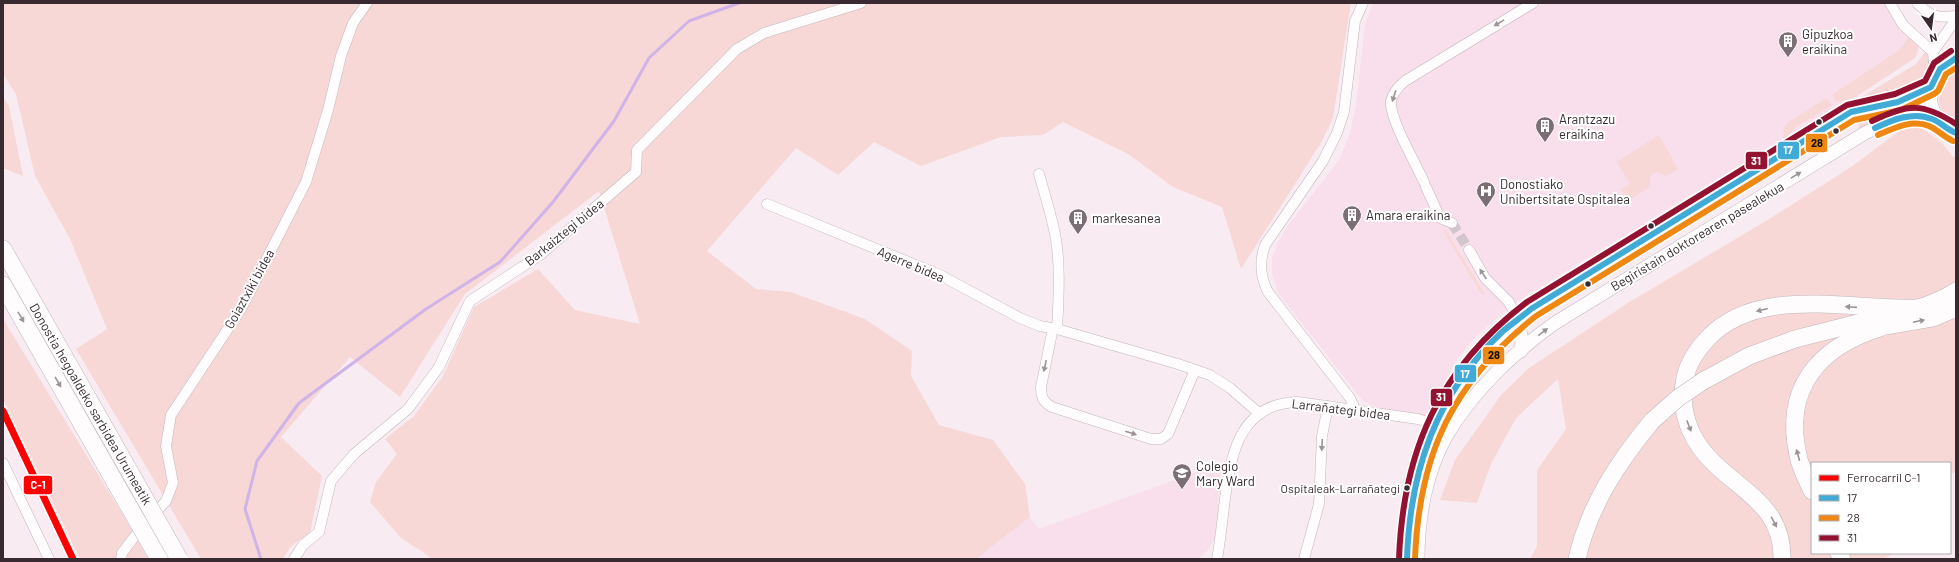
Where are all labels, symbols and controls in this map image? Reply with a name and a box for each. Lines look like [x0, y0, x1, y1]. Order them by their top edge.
north arrow [1911, 8, 1951, 48]
one-way arrow [1493, 20, 1505, 27]
place label: Gipuzkoa eraikina [1802, 26, 1853, 57]
building icon: Gipuzkoa eraikina [1777, 30, 1799, 58]
text: N [1928, 31, 1939, 45]
one-way arrow [1391, 90, 1397, 102]
place label: Arantzazu eraikina [1559, 111, 1615, 142]
building icon: Arantzazu eraikina [1534, 115, 1556, 143]
unlabelled marker [1814, 117, 1824, 127]
unlabelled marker [1831, 126, 1841, 136]
line badge: 28 [1805, 133, 1828, 153]
text: 28 [1811, 136, 1823, 149]
line badge: 17 [1777, 141, 1800, 160]
text: 17 [1783, 143, 1793, 156]
line badge: 31 [1745, 151, 1768, 170]
text: 31 [1751, 154, 1761, 167]
one-way arrow [1790, 172, 1802, 179]
place label: Donostiako Unibertsitate Ospitalea [1500, 176, 1630, 207]
street label: Begiristain doktorearen pasealekua [1607, 178, 1787, 294]
hospital icon: Donostiako Unibertsitate Ospitalea [1475, 180, 1497, 208]
street label: Barkaiztegi bidea [521, 195, 607, 269]
building icon: Amara eraikina [1341, 204, 1363, 232]
building icon: markesanea [1067, 207, 1089, 235]
place label: Amara eraikina [1366, 207, 1450, 223]
place label: markesanea [1092, 210, 1161, 226]
unlabelled marker [1646, 221, 1656, 231]
street label: Agerre bidea [875, 243, 947, 285]
street label: Goiaztxiki bidea [221, 246, 277, 332]
one-way arrow [1479, 268, 1487, 279]
unlabelled marker [1583, 279, 1593, 289]
street label: Donostia hegoaldeko sarbidea Urumeatik [27, 300, 156, 508]
one-way arrow [1845, 303, 1857, 310]
one-way arrow [1756, 307, 1768, 313]
one-way arrow [17, 311, 24, 323]
one-way arrow [1912, 317, 1925, 323]
one-way arrow [1537, 328, 1548, 336]
line badge: 28 [1482, 346, 1505, 365]
text: 28 [1488, 348, 1500, 361]
one-way arrow [1042, 360, 1048, 373]
line badge: 17 [1454, 364, 1477, 383]
text: 17 [1460, 367, 1470, 380]
one-way arrow [55, 376, 62, 388]
line badge: 31 [1430, 388, 1453, 407]
text: 31 [1436, 390, 1446, 403]
street label: Larrañategi bidea [1291, 395, 1391, 423]
one-way arrow [1686, 421, 1692, 433]
one-way arrow [1126, 430, 1138, 436]
one-way arrow [1318, 439, 1325, 451]
one-way arrow [1795, 449, 1801, 461]
place label: Colegio Mary Ward [1196, 458, 1255, 489]
school or university icon: Colegio Mary Ward [1171, 462, 1193, 490]
legend [1811, 462, 1951, 554]
text: Ferrocarril C-1 [1847, 470, 1920, 484]
line badge: C-1 [23, 475, 53, 495]
text: C-1 [30, 478, 46, 491]
place label: Ospitaleak-Larrañategi [1280, 481, 1400, 495]
marker: Ospitaleak-Larrañategi [1402, 483, 1412, 493]
text: 17 [1847, 490, 1857, 504]
text: 28 [1847, 510, 1860, 524]
one-way arrow [1771, 516, 1777, 528]
text: 31 [1847, 530, 1857, 544]

